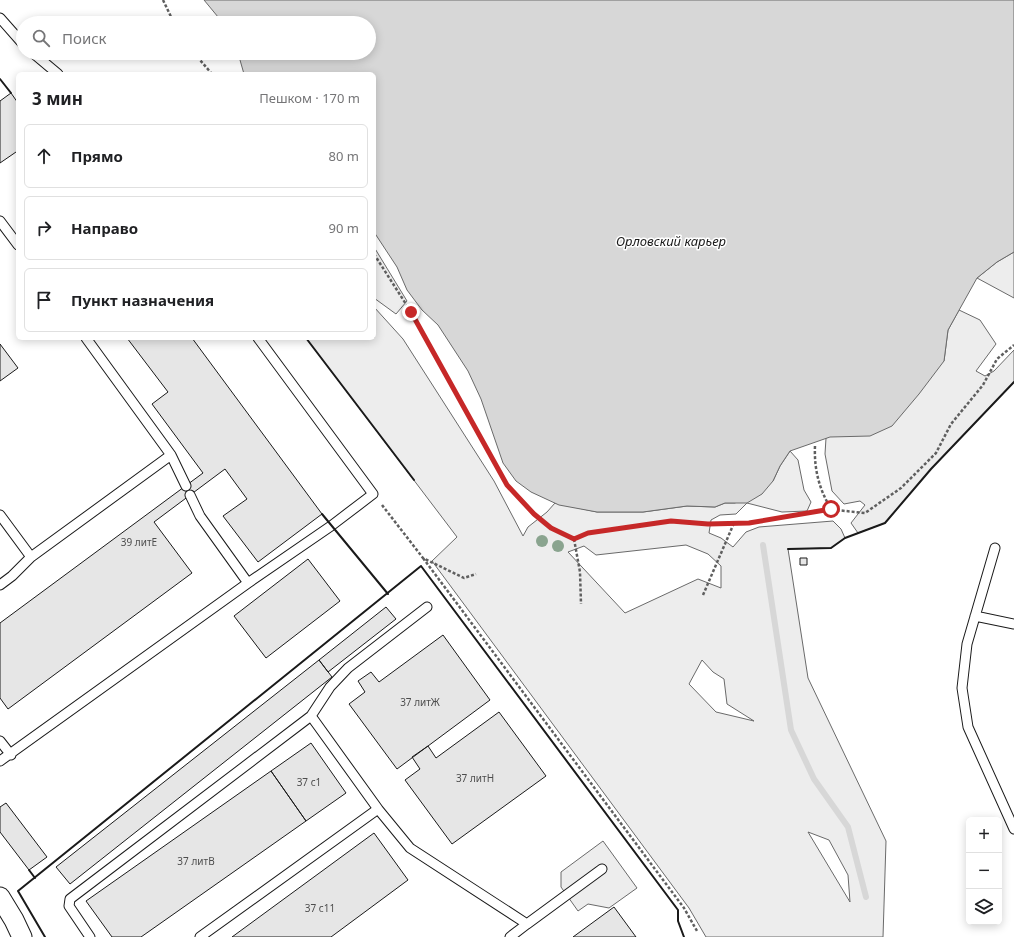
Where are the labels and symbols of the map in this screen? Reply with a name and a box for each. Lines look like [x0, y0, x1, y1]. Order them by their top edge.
water label: Орловский карьер [616, 232, 726, 250]
route end [402, 303, 420, 321]
route start [822, 500, 840, 518]
house number: 39 литЕ [121, 535, 157, 549]
house number: 37 литЖ [400, 695, 441, 709]
house number: 37 литН [456, 771, 494, 785]
house number: 37 с1 [297, 775, 321, 789]
house number: 37 литВ [177, 854, 215, 868]
house number: 37 с11 [305, 901, 335, 915]

